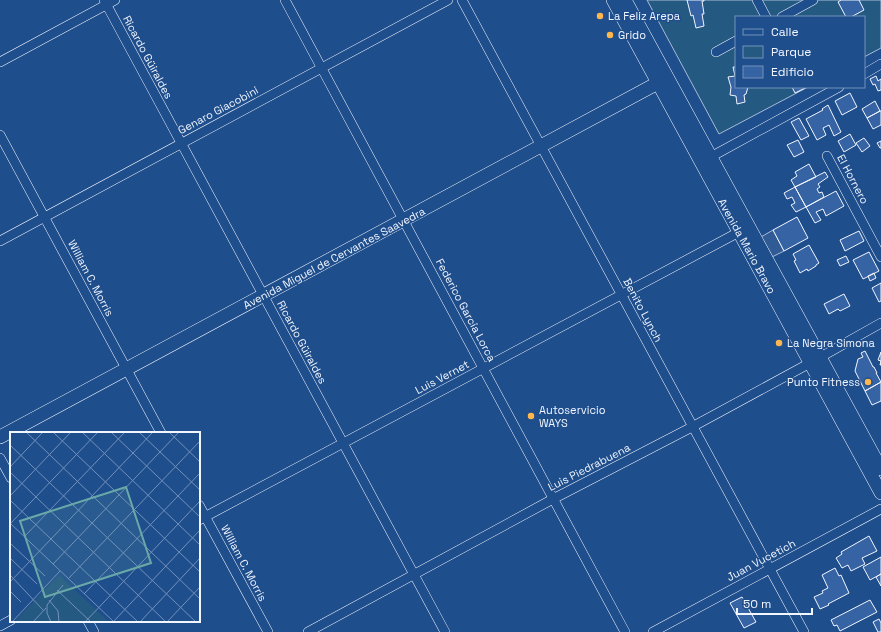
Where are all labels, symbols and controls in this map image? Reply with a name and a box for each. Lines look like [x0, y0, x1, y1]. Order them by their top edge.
place label: La Feliz Arepa [608, 9, 681, 23]
marker: La Feliz Arepa [595, 11, 605, 21]
street label: Ricardo Güiraldes [120, 13, 176, 101]
legend [735, 16, 865, 88]
text: Calle [771, 24, 799, 40]
place label: Grido [618, 28, 646, 42]
marker: Grido [605, 30, 615, 40]
text: Parque [771, 44, 811, 60]
text: Edificio [771, 64, 814, 80]
street label: Genaro Giacobini [175, 83, 261, 137]
street label: El Hornero [834, 152, 872, 206]
street label: Avenida Mario Bravo [715, 196, 779, 296]
street label: Avenida Miguel de Cervantes Saavedra [241, 204, 428, 312]
street label: William C. Morris [65, 237, 117, 319]
street label: Federico García Lorca [433, 256, 499, 364]
street label: Benito Lynch [620, 276, 666, 344]
street label: Ricardo Güiraldes [274, 298, 330, 386]
place label: La Negra Simona [787, 336, 876, 350]
marker: La Negra Simona [774, 338, 784, 348]
street label: Luis Vernet [413, 357, 471, 397]
place label: Punto Fitness [787, 375, 860, 389]
marker: Punto Fitness [863, 377, 873, 387]
place label: Autoservicio WAYS [539, 403, 606, 430]
marker: Autoservicio WAYS [526, 411, 536, 421]
inset map [10, 432, 200, 622]
street label: Luis Piedrabuena [545, 440, 633, 494]
street label: William C. Morris [218, 522, 270, 604]
street label: Juan Vucetich [724, 536, 798, 584]
scale bar [737, 590, 812, 616]
text: 50 m [743, 596, 771, 612]

